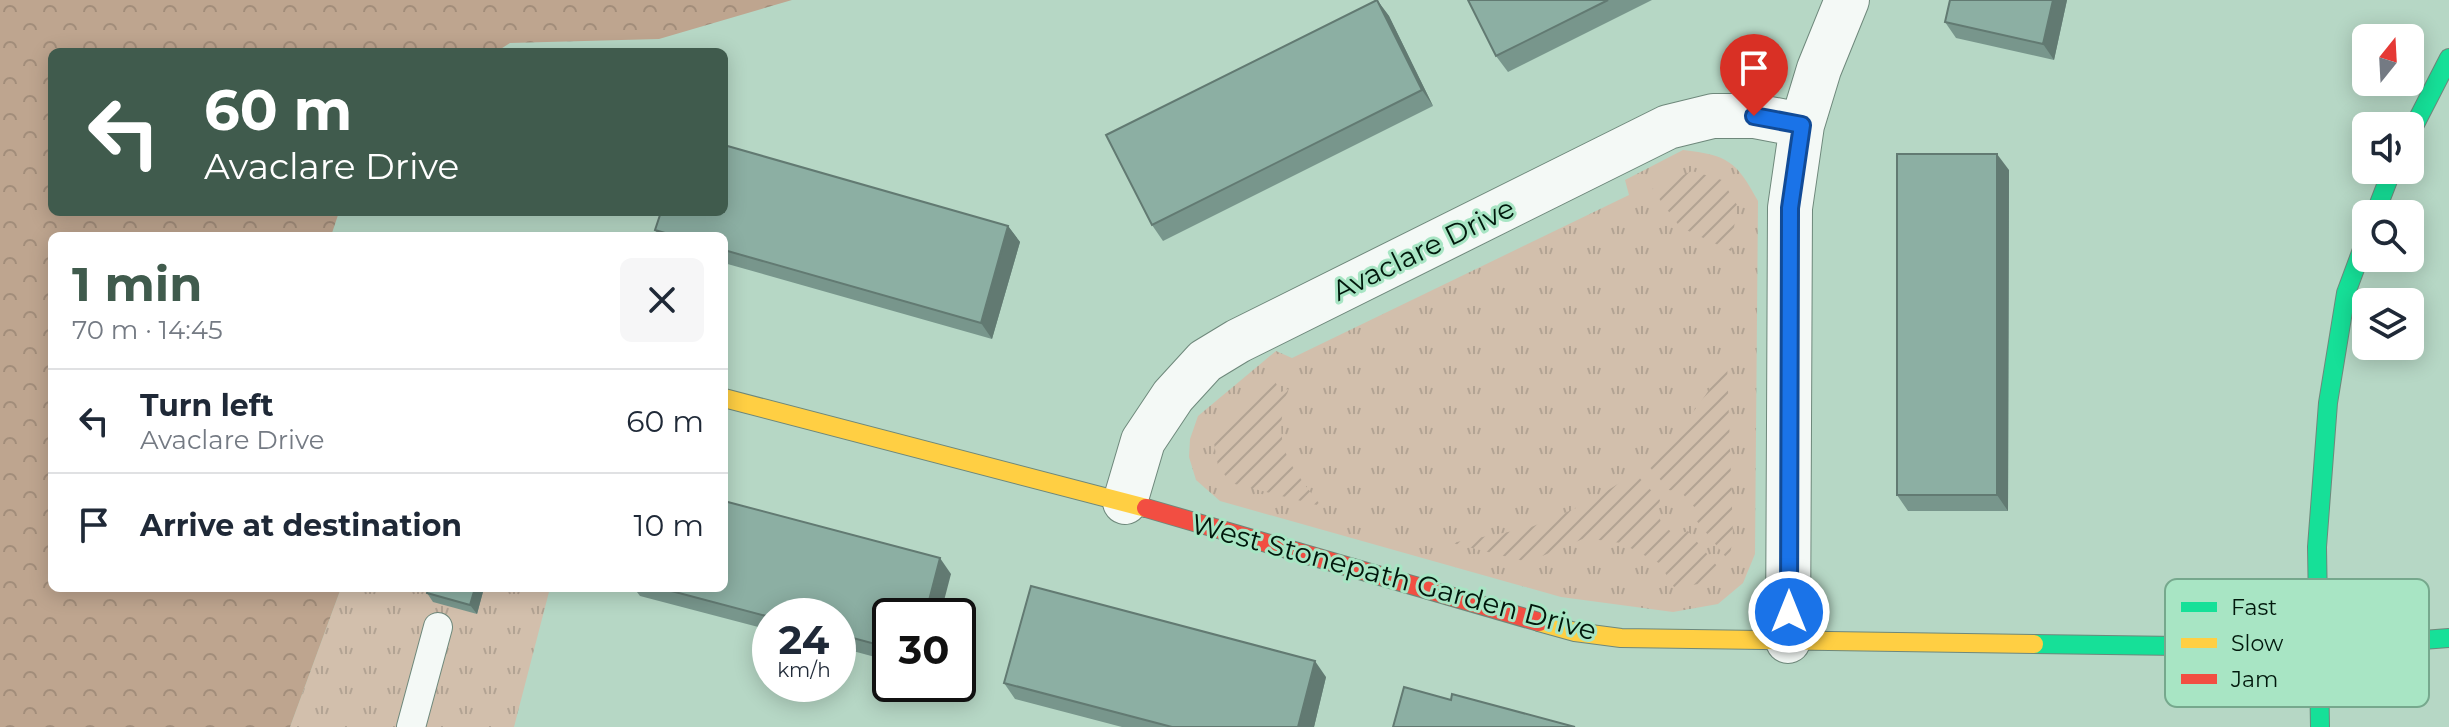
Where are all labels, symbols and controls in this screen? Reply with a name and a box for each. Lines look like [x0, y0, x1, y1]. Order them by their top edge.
north arrow [2352, 24, 2424, 96]
map controls [2352, 24, 2424, 360]
pin [1720, 34, 1788, 116]
icon: arrive [1732, 46, 1776, 90]
text: 60 m [204, 76, 352, 144]
icon: left [72, 80, 176, 184]
button: sound [2352, 112, 2424, 184]
text: Avaclare Drive [204, 144, 459, 188]
street label: Avaclare Drive [1326, 190, 1520, 308]
button: search [2352, 200, 2424, 272]
text: 1 min [72, 255, 202, 313]
button: close [620, 258, 704, 342]
button: layers [2352, 288, 2424, 360]
text: 70 m · 14:45 [72, 314, 223, 346]
text: Turn left [140, 387, 273, 424]
icon: left [72, 399, 116, 443]
text: 60 m [626, 403, 704, 440]
text: Avaclare Drive [140, 424, 324, 456]
icon: arrive [72, 503, 116, 547]
text: Arrive at destination [140, 507, 462, 544]
text: 10 m [634, 507, 704, 544]
street label: West Stonepath Garden Drive [1188, 507, 1600, 647]
position arrow [1747, 570, 1831, 654]
legend [2165, 579, 2429, 707]
text: Fast [2231, 594, 2277, 621]
speed limit sign: 30 [872, 598, 976, 702]
text: 24 [779, 615, 829, 664]
text: Slow [2231, 630, 2284, 657]
text: km/h [777, 658, 831, 682]
text: Jam [2230, 666, 2278, 693]

